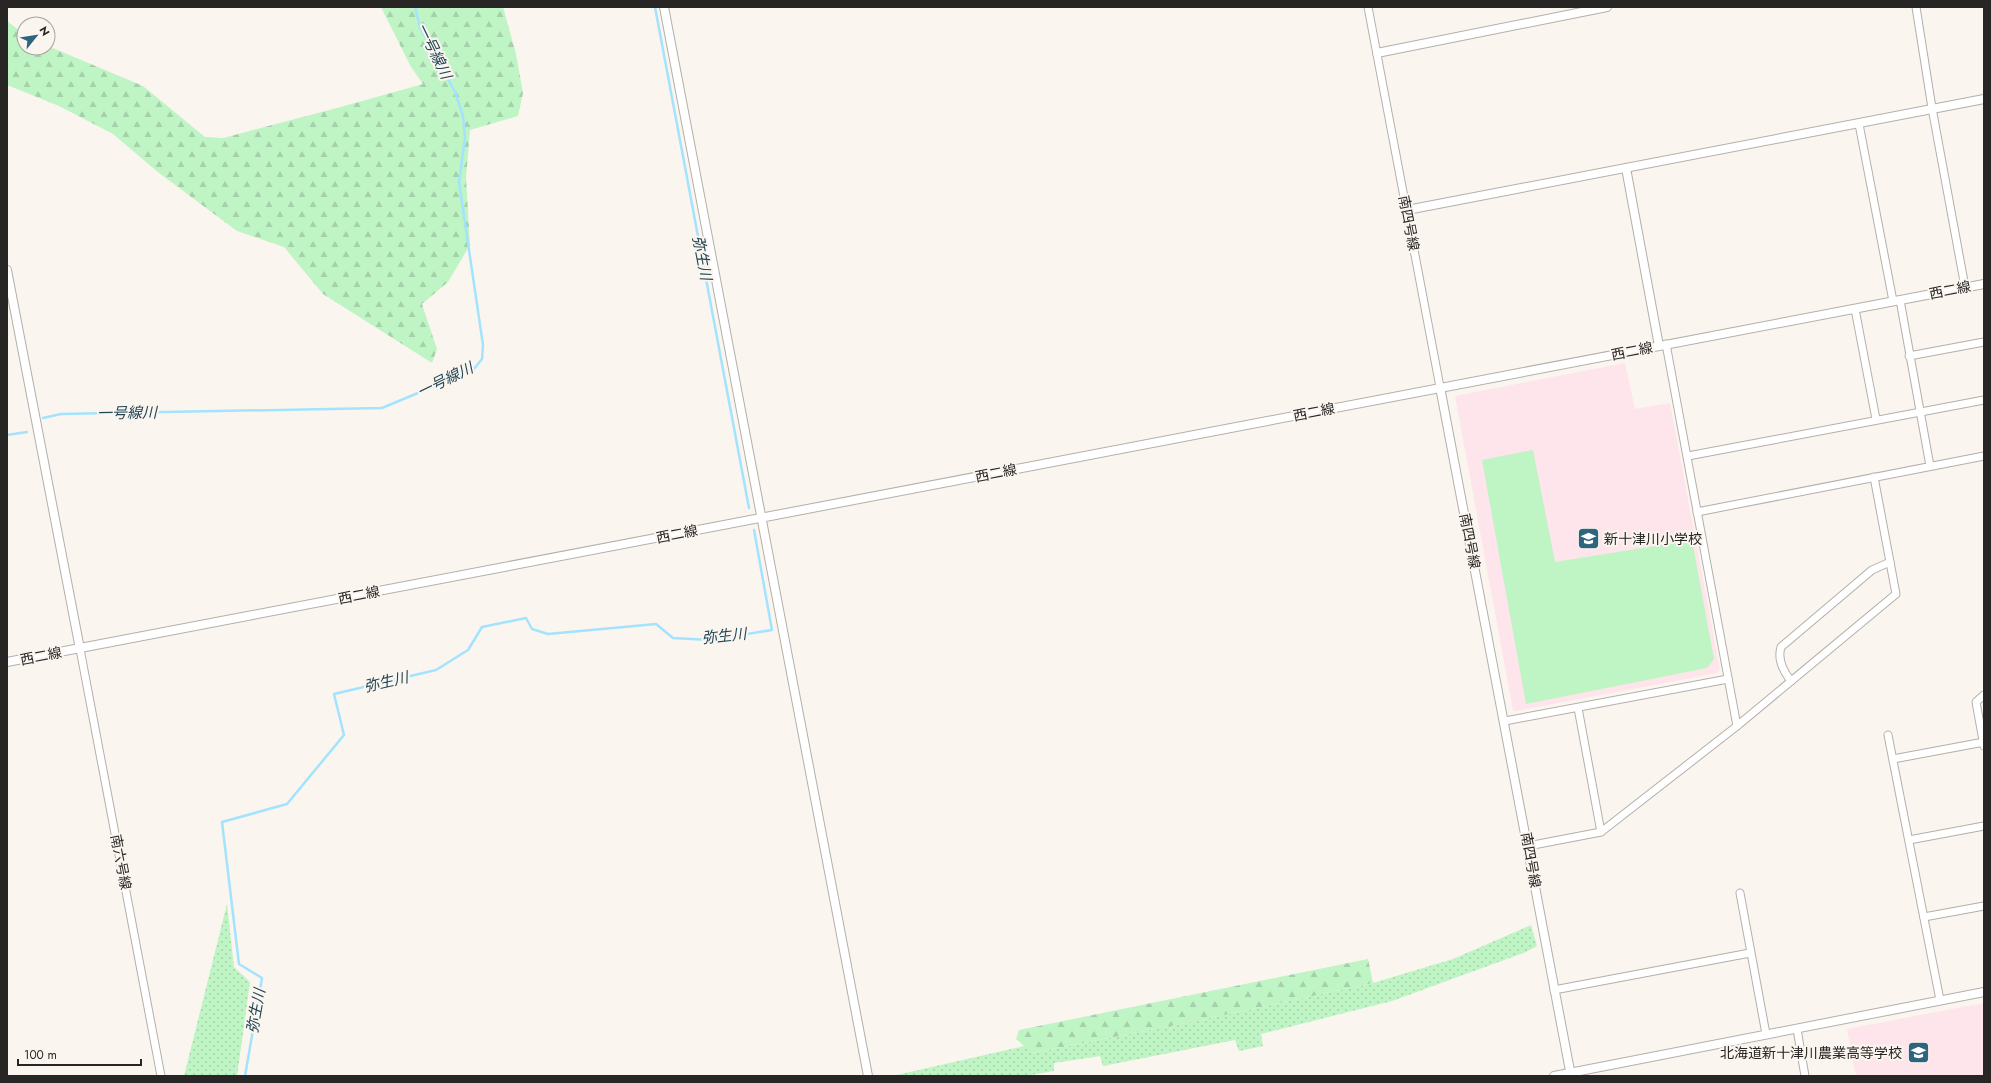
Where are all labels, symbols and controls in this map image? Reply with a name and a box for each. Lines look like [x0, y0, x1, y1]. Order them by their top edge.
north arrow [16, 16, 56, 56]
water label: 一号線川 [411, 19, 458, 85]
text: N [36, 23, 54, 39]
street label: 南四号線 [1394, 194, 1424, 252]
water label: 弥生川 [687, 234, 717, 284]
street label: 西二線 [1927, 276, 1973, 304]
street label: 西二線 [1609, 337, 1655, 365]
water label: 一号線川 [413, 356, 479, 403]
street label: 西二線 [1291, 398, 1337, 426]
water label: 一号線川 [97, 401, 159, 425]
street label: 西二線 [973, 459, 1019, 487]
street label: 南四号線 [1455, 512, 1485, 570]
street label: 西二線 [654, 520, 700, 548]
school or university icon: 新十津川小学校 [1575, 526, 1601, 552]
place label: 新十津川小学校 [1604, 529, 1702, 549]
street label: 西二線 [336, 581, 382, 609]
water label: 弥生川 [700, 623, 750, 649]
street label: 西二線 [18, 642, 64, 670]
water label: 弥生川 [362, 666, 412, 698]
street label: 南四号線 [1516, 831, 1546, 889]
street label: 南六号線 [106, 833, 136, 891]
water label: 弥生川 [241, 985, 271, 1035]
school or university icon: 北海道新十津川農業高等学校 [1905, 1040, 1931, 1066]
scale bar [18, 1041, 141, 1067]
place label: 北海道新十津川農業高等学校 [1720, 1043, 1902, 1063]
text: 100 m [24, 1046, 57, 1064]

